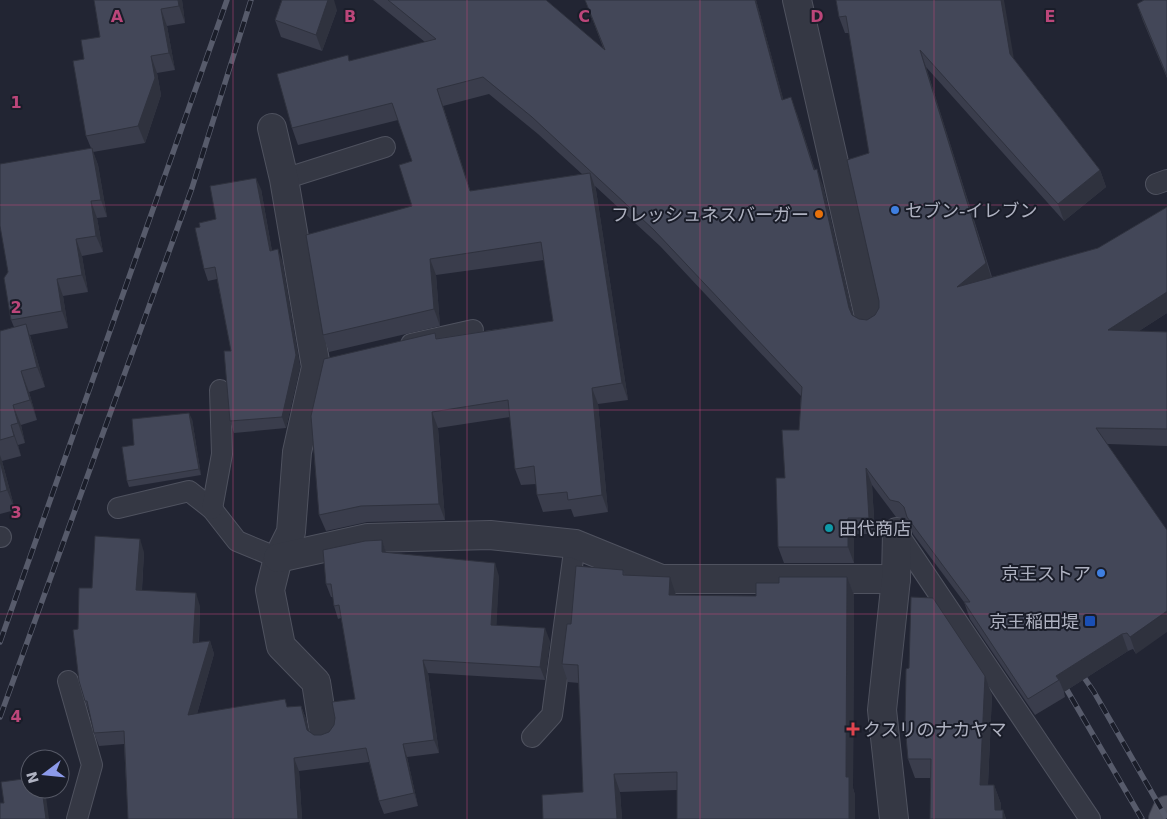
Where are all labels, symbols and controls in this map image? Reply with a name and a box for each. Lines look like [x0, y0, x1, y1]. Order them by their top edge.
text: A [111, 7, 124, 26]
text: B [344, 7, 356, 26]
text: C [578, 7, 590, 26]
text: D [810, 7, 824, 26]
text: E [1045, 7, 1055, 26]
text: 1 [10, 93, 22, 112]
place label: セブン-イレブン [905, 200, 1038, 221]
place label: フレッシュネスバーガー [611, 204, 809, 225]
marker: セブン-イレブン [889, 204, 901, 216]
marker: フレッシュネスバーガー [813, 208, 825, 220]
text: 2 [10, 298, 22, 317]
text: 3 [10, 503, 22, 522]
place label: 田代商店 [839, 518, 911, 539]
marker: 田代商店 [823, 522, 835, 534]
place label: 京王ストア [1001, 563, 1091, 584]
marker: 京王ストア [1095, 567, 1107, 579]
place label: 京王稲田堤 [989, 611, 1079, 632]
marker: 京王稲田堤 [1083, 614, 1097, 628]
text: 4 [10, 707, 22, 726]
place label: クスリのナカヤマ [863, 719, 1006, 740]
marker: クスリのナカヤマ [847, 723, 859, 735]
north arrow [20, 749, 70, 799]
text: N [23, 770, 42, 785]

